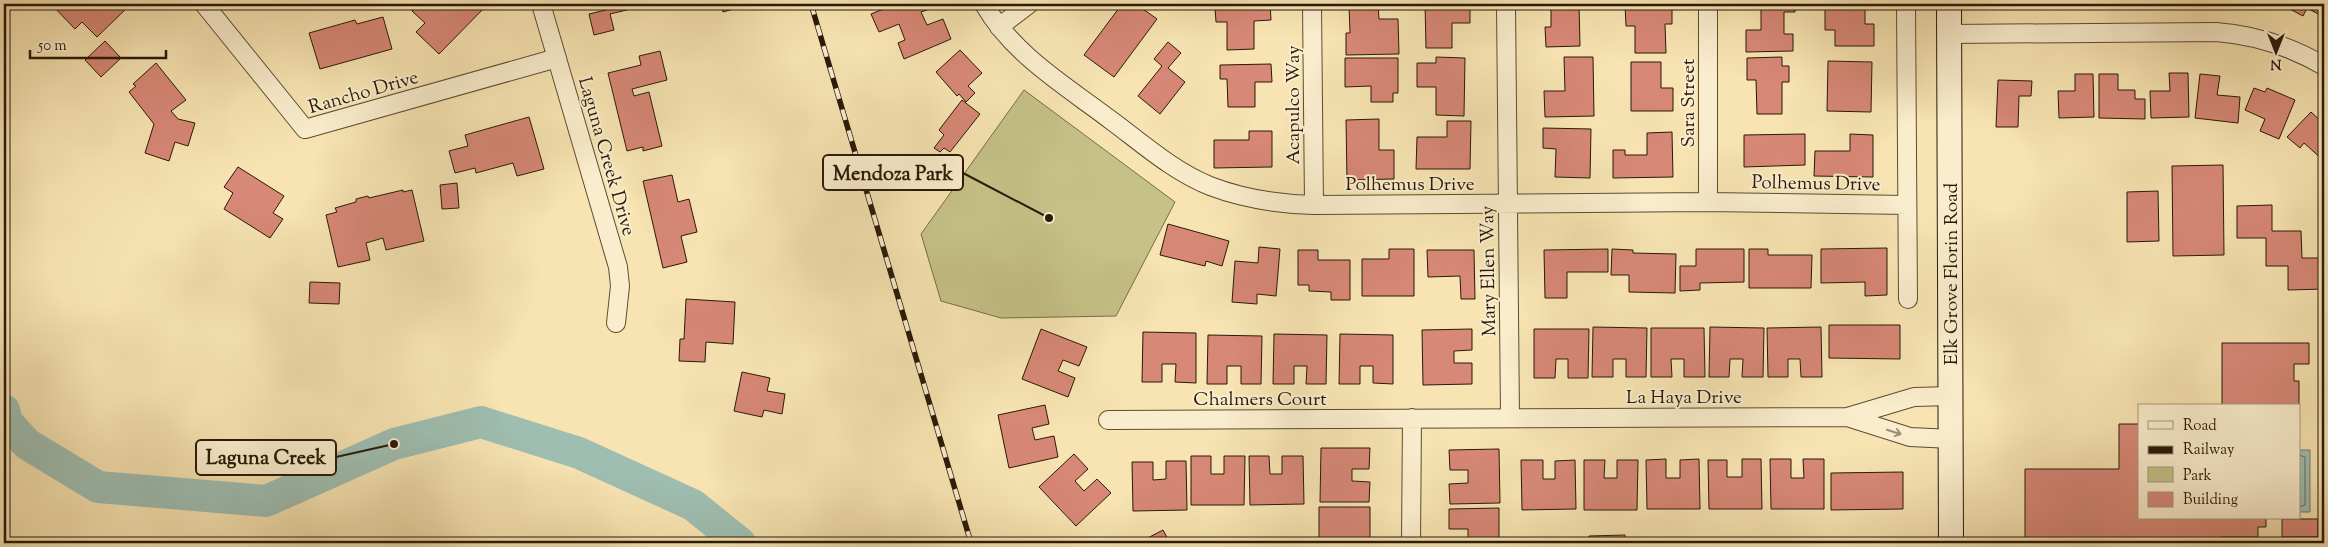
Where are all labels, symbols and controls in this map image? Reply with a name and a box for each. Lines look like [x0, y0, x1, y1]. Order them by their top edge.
scale bar [30, 28, 166, 60]
north arrow [2250, 28, 2300, 78]
text: 50 m [37, 36, 67, 57]
street label: Acapulco Way [1281, 45, 1308, 165]
text: N [2270, 53, 2282, 73]
street label: Sara Street [1676, 58, 1703, 147]
street label: Rancho Drive [306, 65, 422, 122]
street label: Laguna Creek Drive [570, 74, 641, 239]
callout: Mendoza Park [823, 155, 963, 190]
text: Mendoza Park [833, 161, 953, 190]
street label: Polhemus Drive [1751, 170, 1881, 199]
street label: Polhemus Drive [1345, 172, 1475, 199]
street label: Elk Grove Florin Road [1939, 182, 1966, 365]
street label: Mary Ellen Way [1475, 205, 1504, 336]
street label: La Haya Drive [1626, 385, 1742, 412]
street label: Chalmers Court [1193, 387, 1327, 414]
legend [2138, 404, 2300, 520]
text: Road [2183, 416, 2217, 437]
one-way arrow [1885, 428, 1901, 437]
callout: Laguna Creek [196, 440, 336, 475]
text: Railway [2183, 440, 2235, 461]
text: Laguna Creek [206, 445, 326, 474]
text: Park [2183, 466, 2212, 487]
text: Building [2183, 490, 2238, 511]

